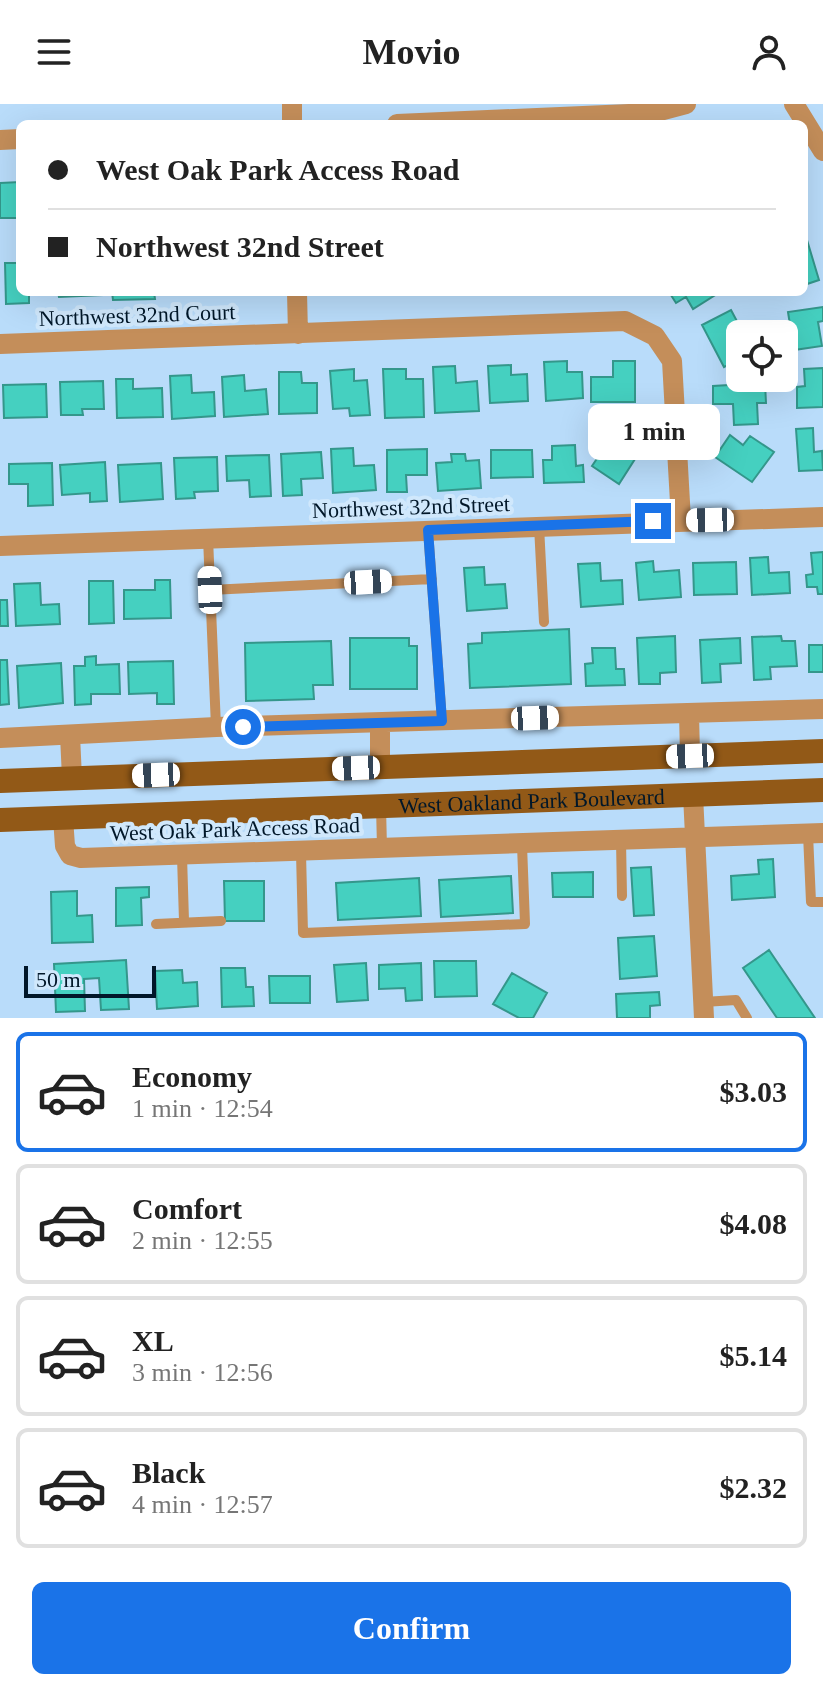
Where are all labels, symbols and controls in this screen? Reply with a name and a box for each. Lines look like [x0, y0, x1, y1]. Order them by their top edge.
icon: menu [32, 30, 76, 74]
icon: person [747, 30, 791, 74]
text: Movio [363, 32, 460, 72]
text: West Oak Park Access Road [96, 153, 459, 186]
text: Northwest 32nd Street [96, 230, 384, 263]
street label: Northwest 32nd Court [38, 299, 236, 331]
map controls [726, 320, 798, 392]
button: locate [726, 320, 798, 392]
callout: 1 min [587, 405, 719, 461]
text: 1 min [623, 417, 685, 446]
street label: Northwest 32nd Street [312, 491, 510, 523]
route end [635, 503, 671, 539]
car [686, 508, 734, 532]
car [197, 566, 223, 614]
car [343, 569, 393, 595]
car [511, 705, 559, 731]
route start [225, 709, 261, 745]
car [666, 743, 714, 769]
car [332, 755, 380, 781]
car [132, 762, 180, 788]
street label: West Oakland Park Boulevard [398, 783, 665, 818]
street label: West Oak Park Access Road [110, 812, 360, 846]
scale bar [24, 962, 156, 998]
text: 50 m [36, 967, 81, 992]
icon: car [36, 1056, 108, 1128]
text: Economy [132, 1060, 252, 1093]
text: $3.03 [720, 1075, 787, 1108]
text: 1 min · 12:54 [132, 1094, 273, 1123]
icon: car [36, 1188, 108, 1260]
text: Comfort [132, 1192, 242, 1225]
text: $4.08 [720, 1207, 787, 1240]
text: 2 min · 12:55 [132, 1226, 273, 1255]
icon: car [36, 1320, 108, 1392]
text: XL [132, 1324, 174, 1357]
text: $5.14 [720, 1339, 787, 1372]
text: 3 min · 12:56 [132, 1358, 273, 1387]
icon: car [36, 1452, 108, 1524]
text: Black [132, 1456, 205, 1489]
text: $2.32 [720, 1471, 787, 1504]
text: 4 min · 12:57 [132, 1490, 273, 1519]
button: Confirm [32, 1582, 791, 1674]

